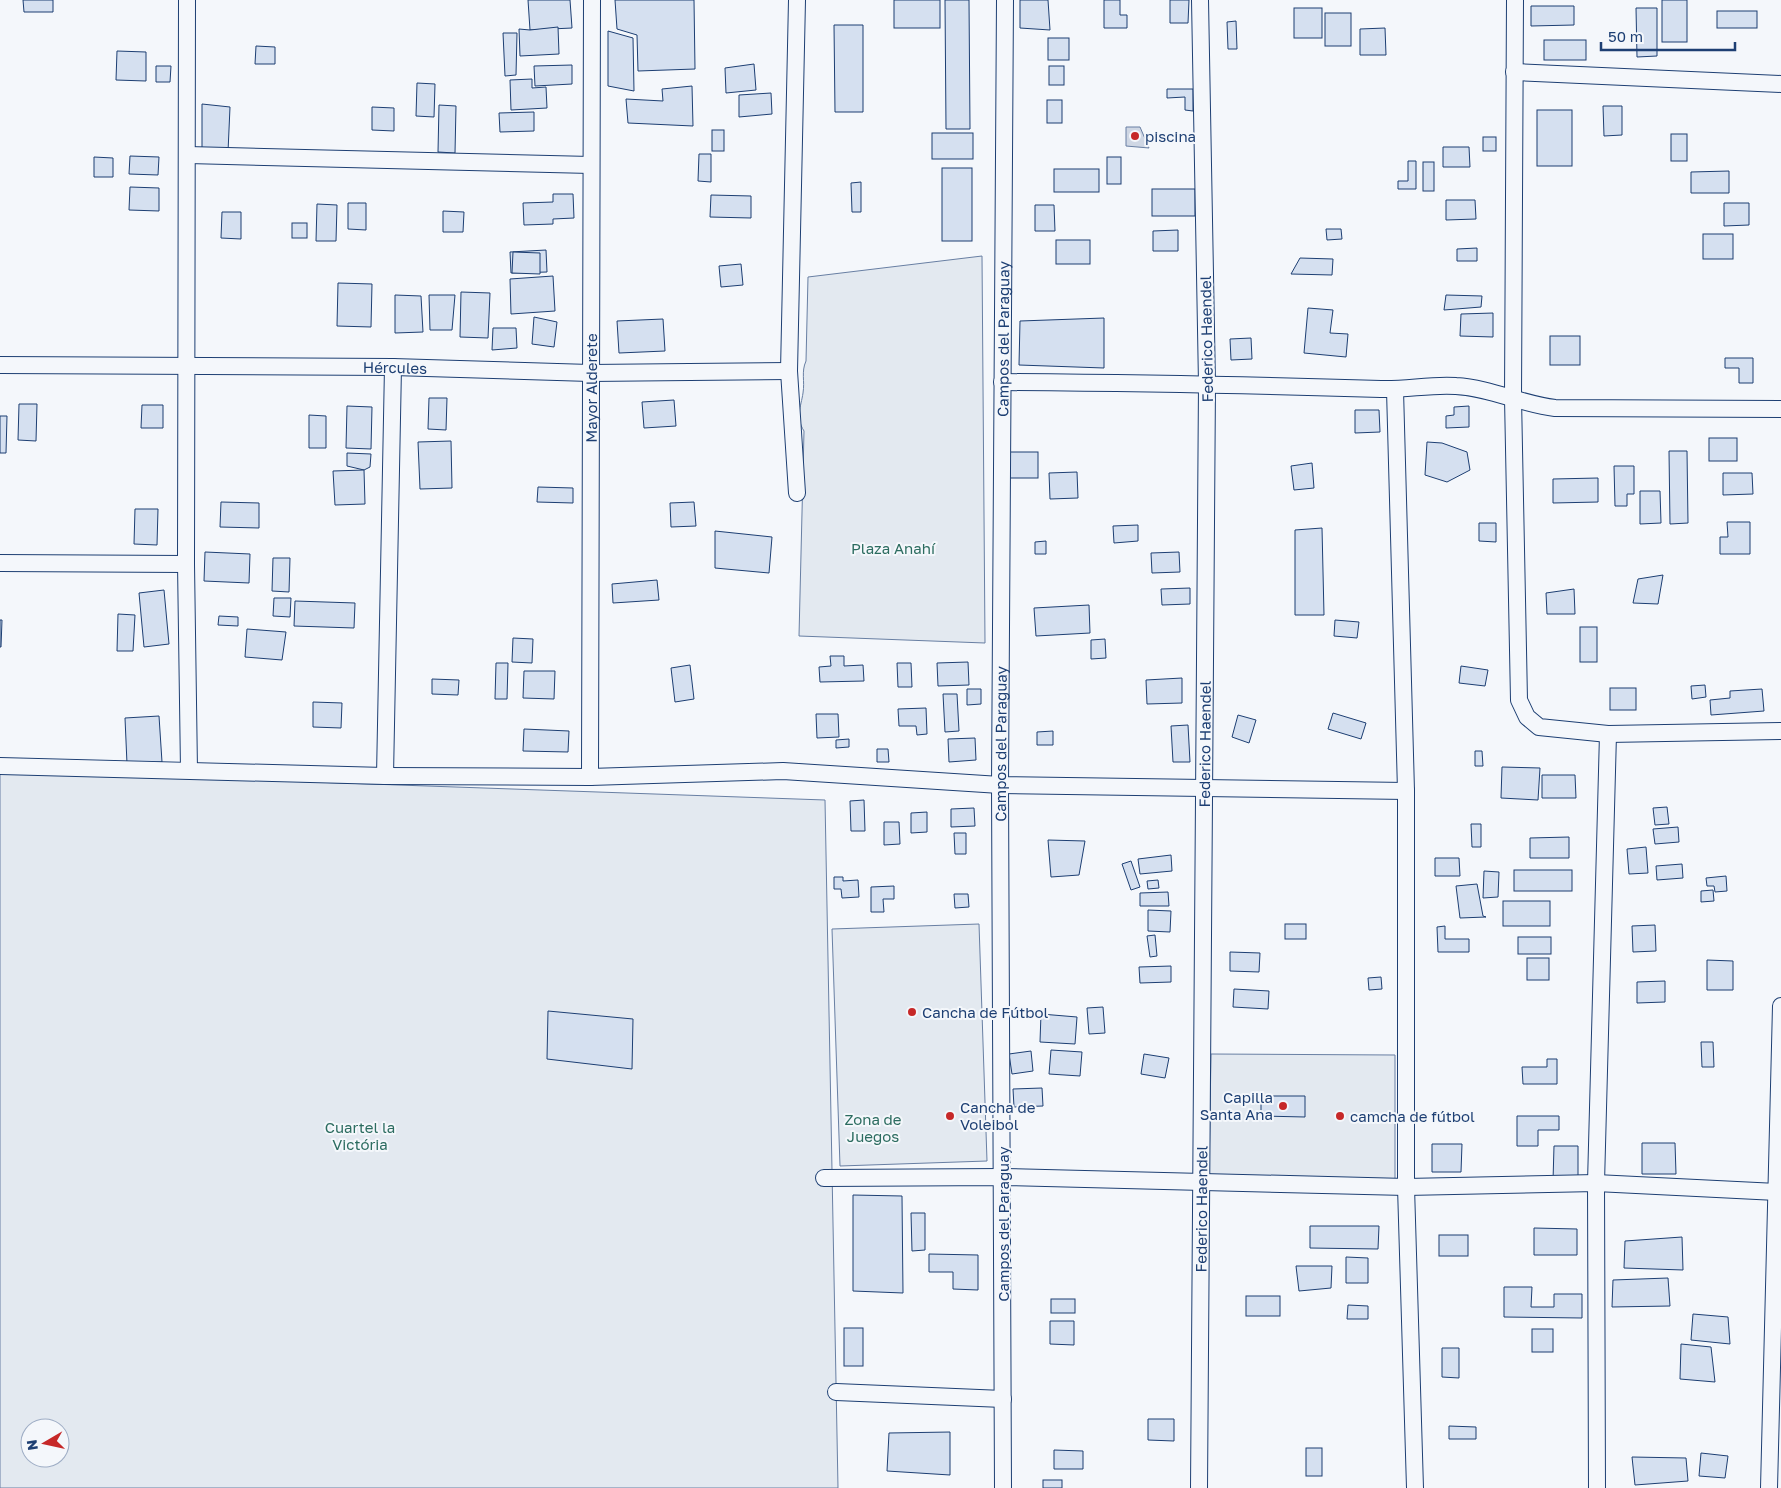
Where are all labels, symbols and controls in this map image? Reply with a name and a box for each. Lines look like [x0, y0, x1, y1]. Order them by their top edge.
scale bar [1601, 20, 1735, 52]
text: 50 m [1608, 27, 1643, 45]
place label: piscina [1145, 127, 1196, 145]
marker: piscina [1129, 130, 1141, 142]
street label: Campos del Paraguay [993, 261, 1012, 417]
street label: Federico Haendel [1196, 275, 1216, 403]
street label: Mayor Alderete [582, 333, 600, 443]
street label: Hércules [363, 358, 427, 377]
park label: Plaza Anahí [851, 539, 936, 557]
street label: Campos del Paraguay [991, 665, 1010, 822]
street label: Federico Haendel [1195, 680, 1214, 808]
place label: Cancha de Fútbol [922, 1003, 1048, 1021]
marker: Cancha de Fútbol [906, 1006, 918, 1018]
place label: Capilla Santa Ana [1200, 1088, 1273, 1123]
place label: Cancha de Voleibol [960, 1098, 1036, 1133]
marker: Capilla Santa Ana [1277, 1100, 1289, 1112]
place label: camcha de fútbol [1350, 1107, 1475, 1125]
park label: Zona de Juegos [844, 1110, 902, 1145]
marker: Cancha de Voleibol [944, 1110, 956, 1122]
marker: camcha de fútbol [1334, 1110, 1346, 1122]
park label: Cuartel la Victória [325, 1118, 395, 1153]
street label: Federico Haendel [1192, 1145, 1210, 1273]
street label: Campos del Paraguay [994, 1146, 1012, 1302]
north arrow [20, 1418, 70, 1468]
text: N [22, 1439, 41, 1452]

